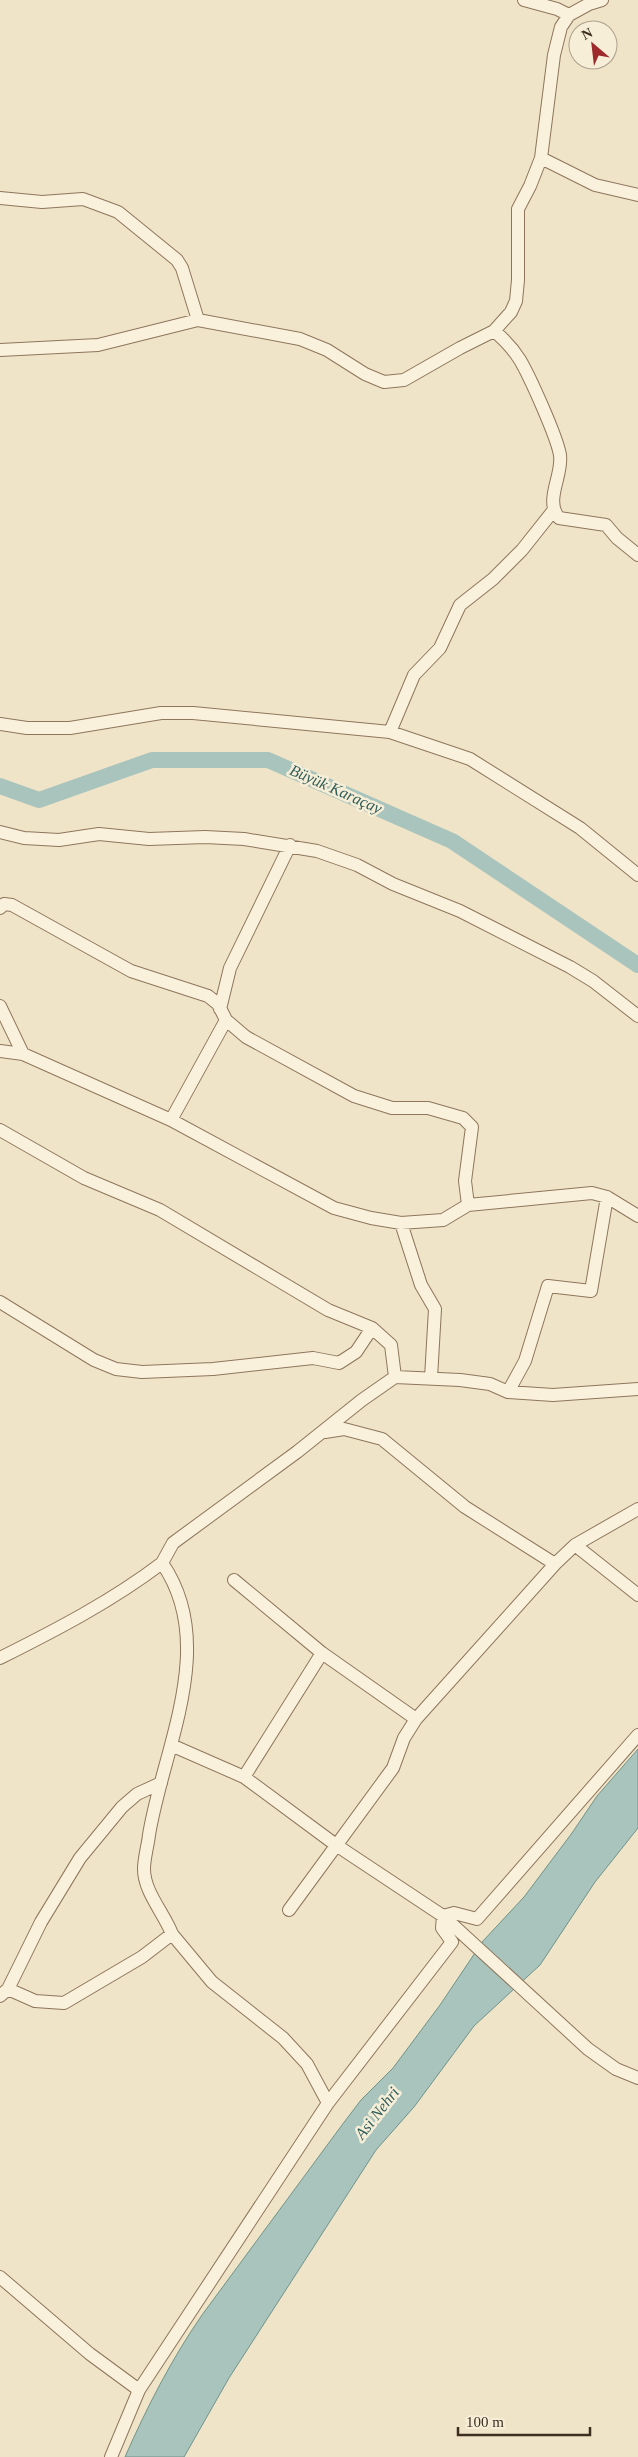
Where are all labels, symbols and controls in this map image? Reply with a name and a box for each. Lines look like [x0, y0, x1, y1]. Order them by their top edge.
north arrow [568, 20, 618, 70]
text: N [579, 25, 595, 43]
water label: Büyük Karaçay [287, 761, 386, 818]
water label: Asi Nehri [351, 2084, 402, 2143]
scale bar [458, 2404, 590, 2436]
text: 100 m [466, 2414, 504, 2430]

